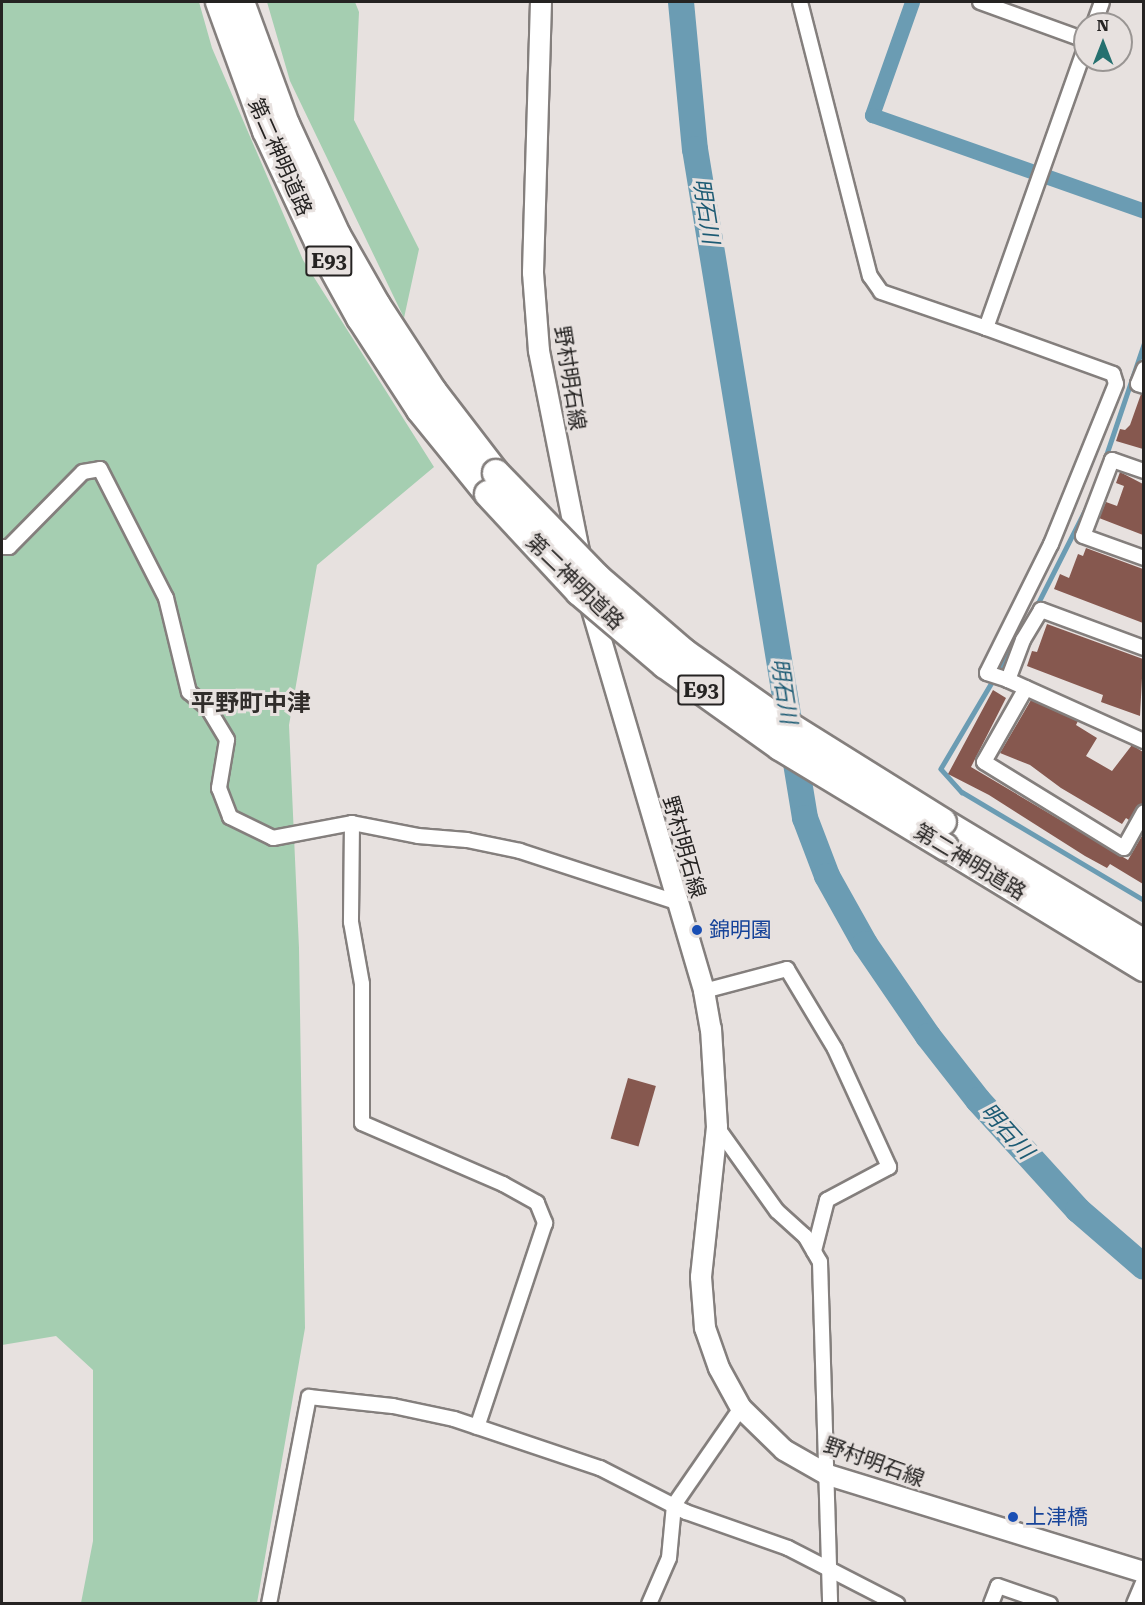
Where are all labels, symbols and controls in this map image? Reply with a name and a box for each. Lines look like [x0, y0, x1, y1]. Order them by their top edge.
north arrow [1073, 12, 1133, 72]
text: N [1097, 16, 1109, 35]
street label: 第二神明道路 [243, 94, 317, 220]
water label: 明石川 [688, 176, 724, 246]
road number: E93 [305, 244, 353, 278]
street label: 野村明石線 [549, 324, 591, 432]
street label: 第二神明道路 [521, 529, 629, 635]
water label: 明石川 [766, 656, 802, 726]
road number: E93 [677, 673, 725, 707]
district label: 平野町中津 [191, 690, 311, 718]
street label: 野村明石線 [657, 793, 711, 901]
street label: 第二神明道路 [910, 819, 1030, 905]
place label: 錦明園 [709, 917, 772, 943]
marker: 錦明園 [690, 923, 704, 937]
water label: 明石川 [975, 1098, 1039, 1164]
street label: 野村明石線 [820, 1432, 928, 1492]
place label: 上津橋 [1025, 1504, 1088, 1530]
marker: 上津橋 [1006, 1510, 1020, 1524]

